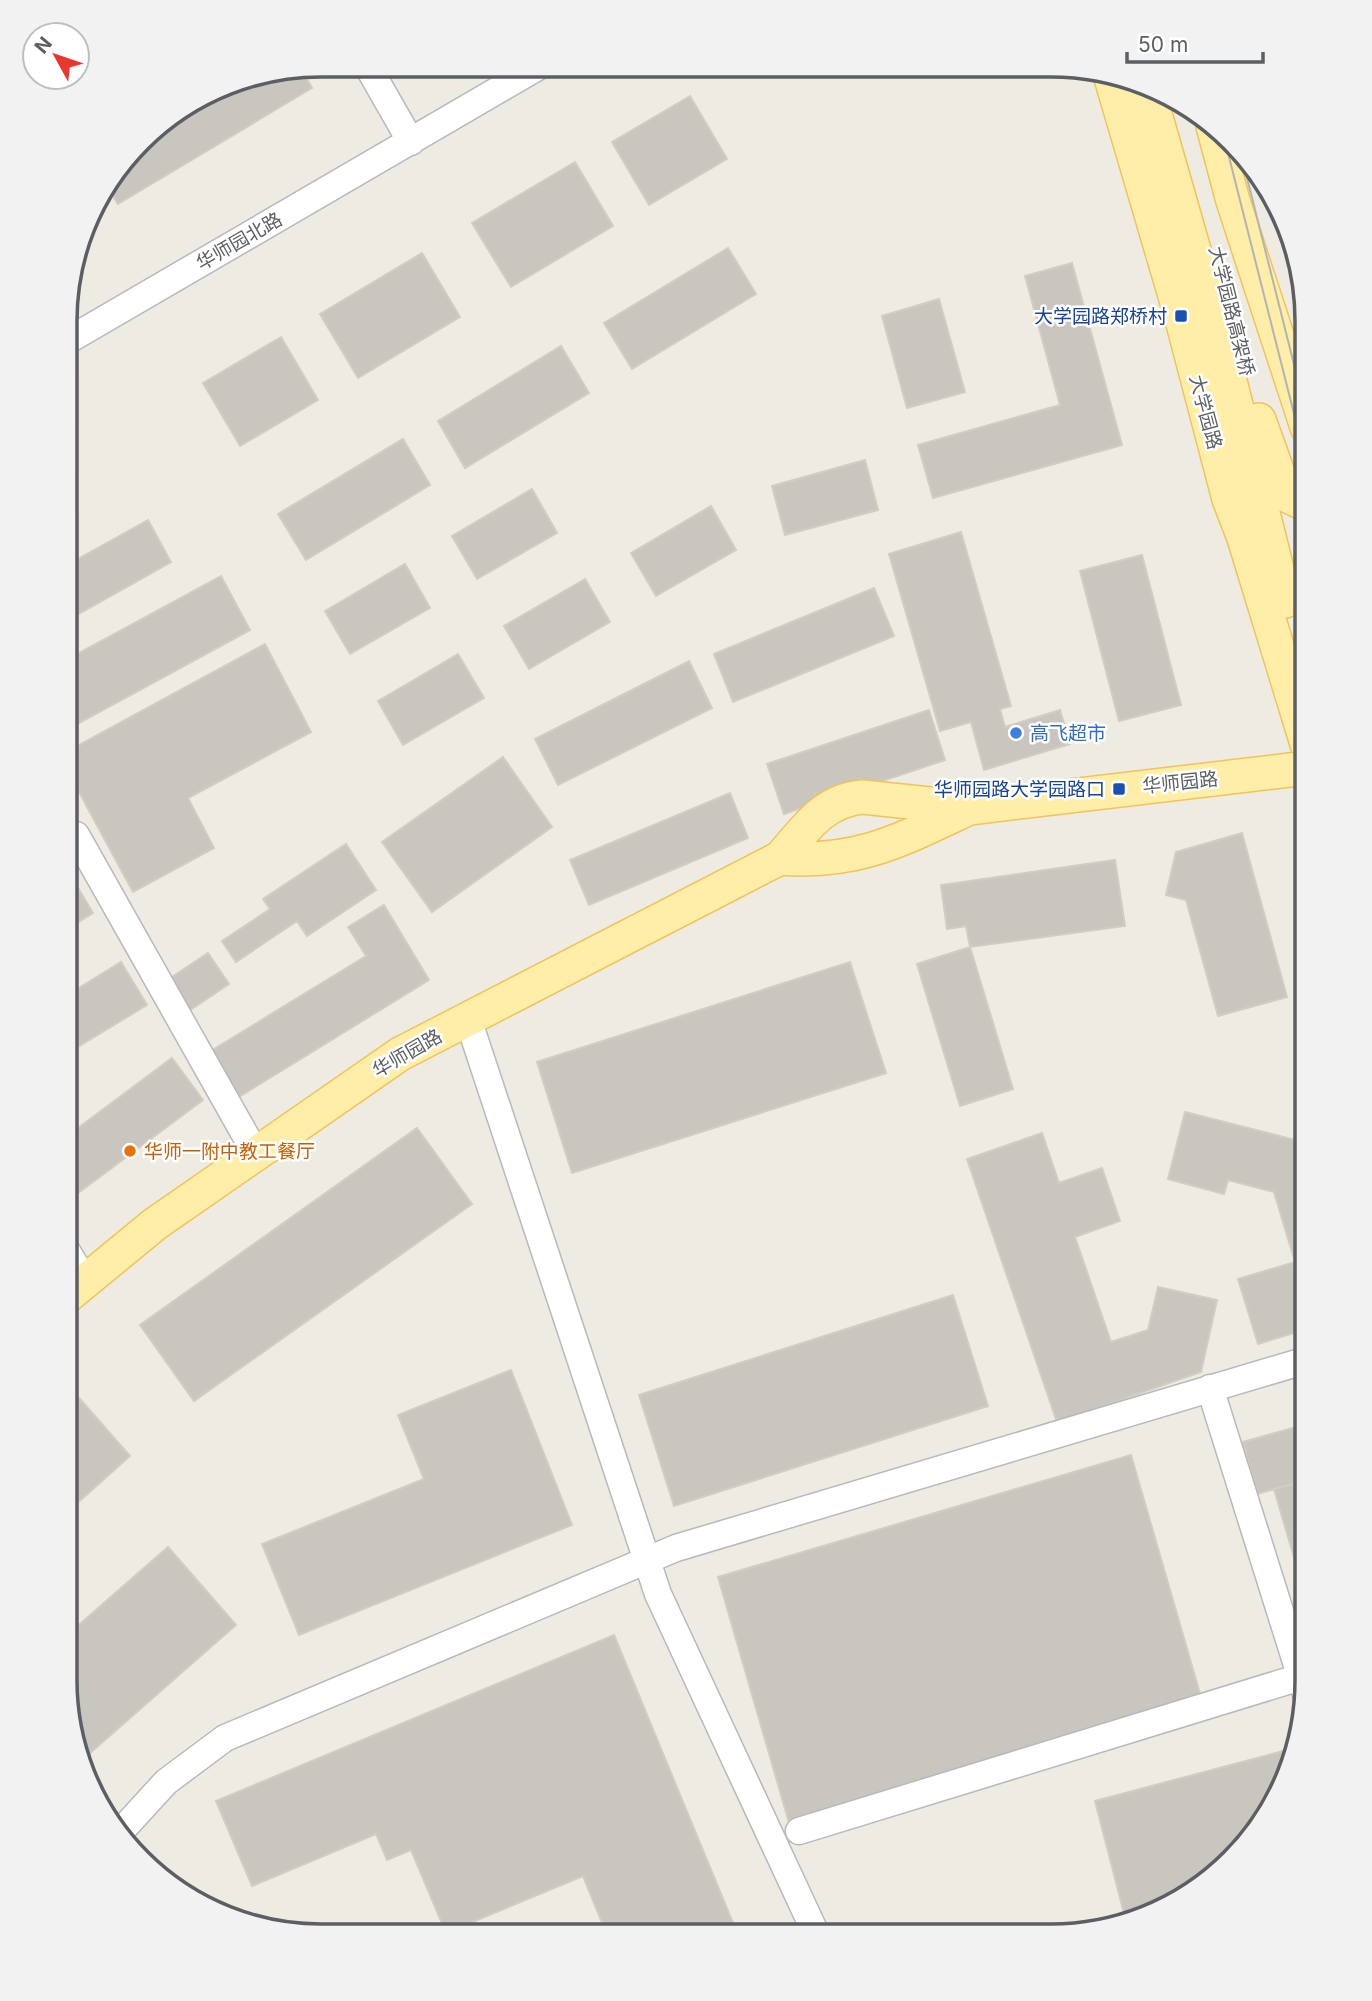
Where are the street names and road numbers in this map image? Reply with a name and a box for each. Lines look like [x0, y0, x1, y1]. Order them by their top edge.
street label: 华师园北路 [192, 208, 286, 275]
street label: 大学园路高架桥 [1204, 244, 1259, 378]
street label: 大学园路 [1185, 372, 1226, 452]
street label: 华师园路 [1141, 767, 1219, 798]
street label: 华师园路 [369, 1024, 446, 1082]

